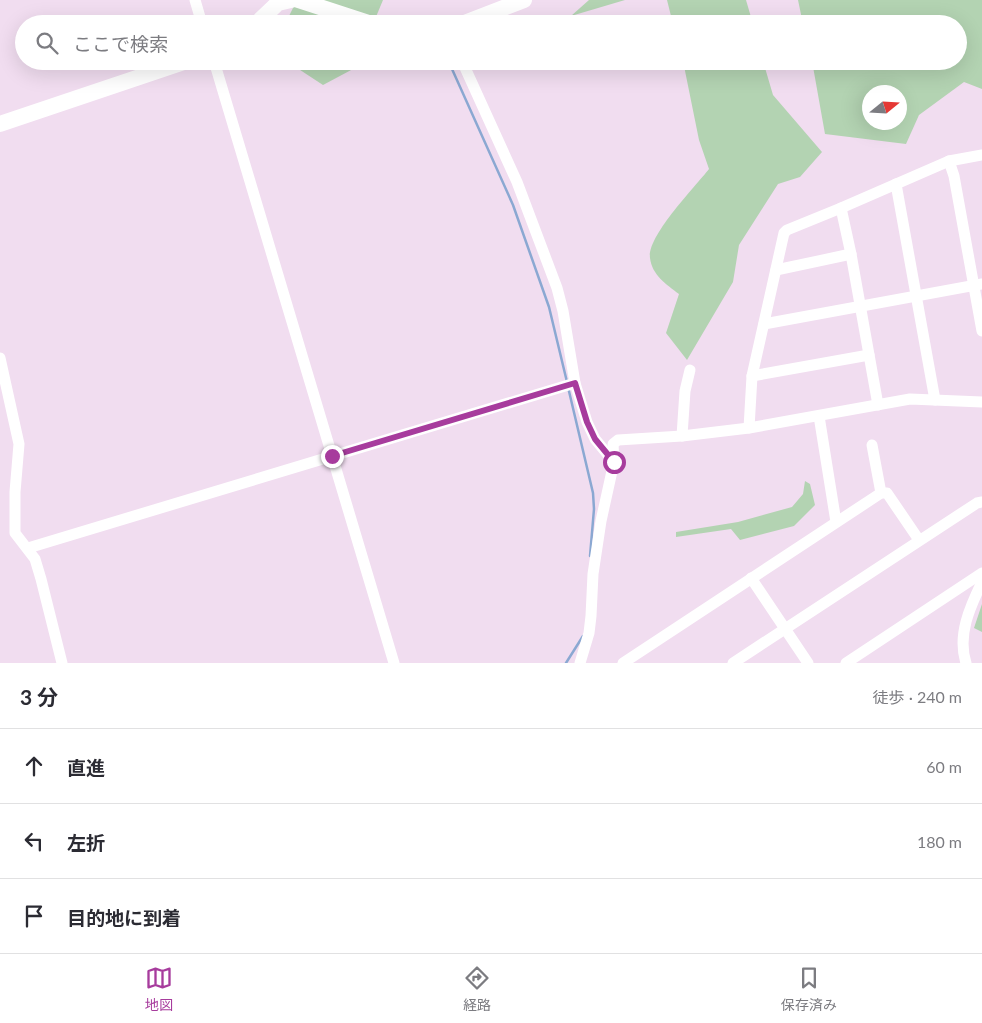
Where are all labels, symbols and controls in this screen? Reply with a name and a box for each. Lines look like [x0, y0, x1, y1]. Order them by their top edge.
search box [15, 15, 967, 70]
icon: search [33, 29, 61, 57]
text: ここで検索 [73, 32, 168, 55]
north arrow [862, 85, 907, 130]
route end [321, 445, 344, 468]
route start [603, 451, 626, 474]
text: 3 分 [20, 684, 58, 709]
text: 徒歩 · 240 m [873, 687, 962, 706]
icon: ahead [20, 752, 48, 780]
text: 直進 [67, 756, 105, 779]
text: 60 m [926, 757, 962, 776]
icon: left [20, 827, 48, 855]
text: 左折 [67, 831, 105, 854]
text: 180 m [917, 832, 962, 851]
icon: arrive [20, 902, 48, 930]
text: 目的地に到着 [67, 906, 181, 929]
tab: 地図 [145, 964, 173, 1014]
tab: 経路 [463, 964, 491, 1014]
tab: 保存済み [781, 964, 837, 1014]

